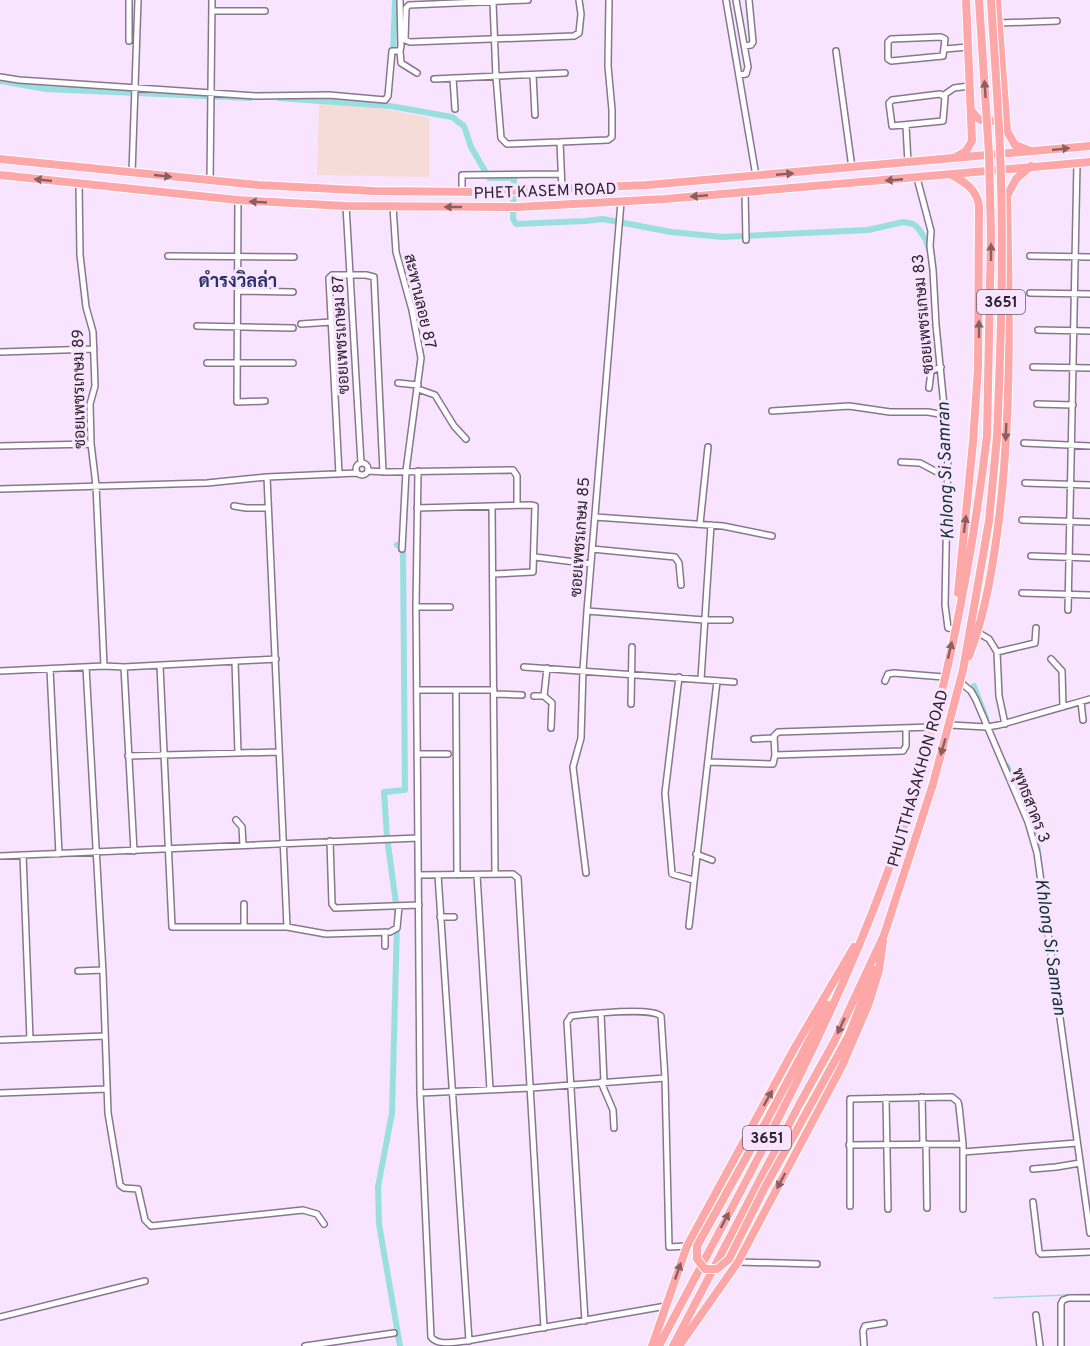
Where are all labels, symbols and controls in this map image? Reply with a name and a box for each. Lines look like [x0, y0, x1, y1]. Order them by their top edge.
one-way arrow [980, 79, 989, 98]
one-way arrow [1052, 144, 1071, 154]
one-way arrow [776, 169, 795, 179]
one-way arrow [153, 171, 172, 181]
one-way arrow [34, 175, 53, 184]
one-way arrow [884, 175, 903, 185]
street label: PHET KASEM ROAD [473, 180, 617, 204]
one-way arrow [690, 191, 709, 201]
one-way arrow [249, 197, 268, 206]
one-way arrow [444, 202, 463, 212]
one-way arrow [986, 242, 996, 261]
street label: สะพานลอย 87 [398, 252, 440, 351]
street label: ซอยเพชรเกษม 83 [909, 253, 939, 375]
district label: ดำรงวิลล่า [199, 269, 277, 294]
street label: ซอยเพชรเกษม 87 [329, 275, 355, 395]
road number: 3651 [977, 290, 1025, 314]
one-way arrow [974, 320, 984, 339]
street label: ซอยเพชรเกษม 89 [69, 329, 91, 449]
water label: Khlong Si Samran [933, 402, 960, 540]
one-way arrow [1001, 422, 1010, 441]
street label: ซอยเพชรเกษม 85 [567, 476, 595, 598]
one-way arrow [960, 514, 970, 533]
one-way arrow [946, 641, 956, 659]
street label: PHUTTHASAKHON ROAD [884, 688, 954, 870]
one-way arrow [938, 738, 947, 756]
street label: พุทธสาคร 3 [1007, 765, 1054, 846]
water label: Khlong Si Samran [1029, 877, 1071, 1017]
one-way arrow [837, 1018, 846, 1035]
one-way arrow [763, 1089, 773, 1106]
road number: 3651 [743, 1126, 791, 1150]
one-way arrow [776, 1172, 786, 1189]
one-way arrow [720, 1211, 730, 1228]
one-way arrow [674, 1262, 684, 1280]

